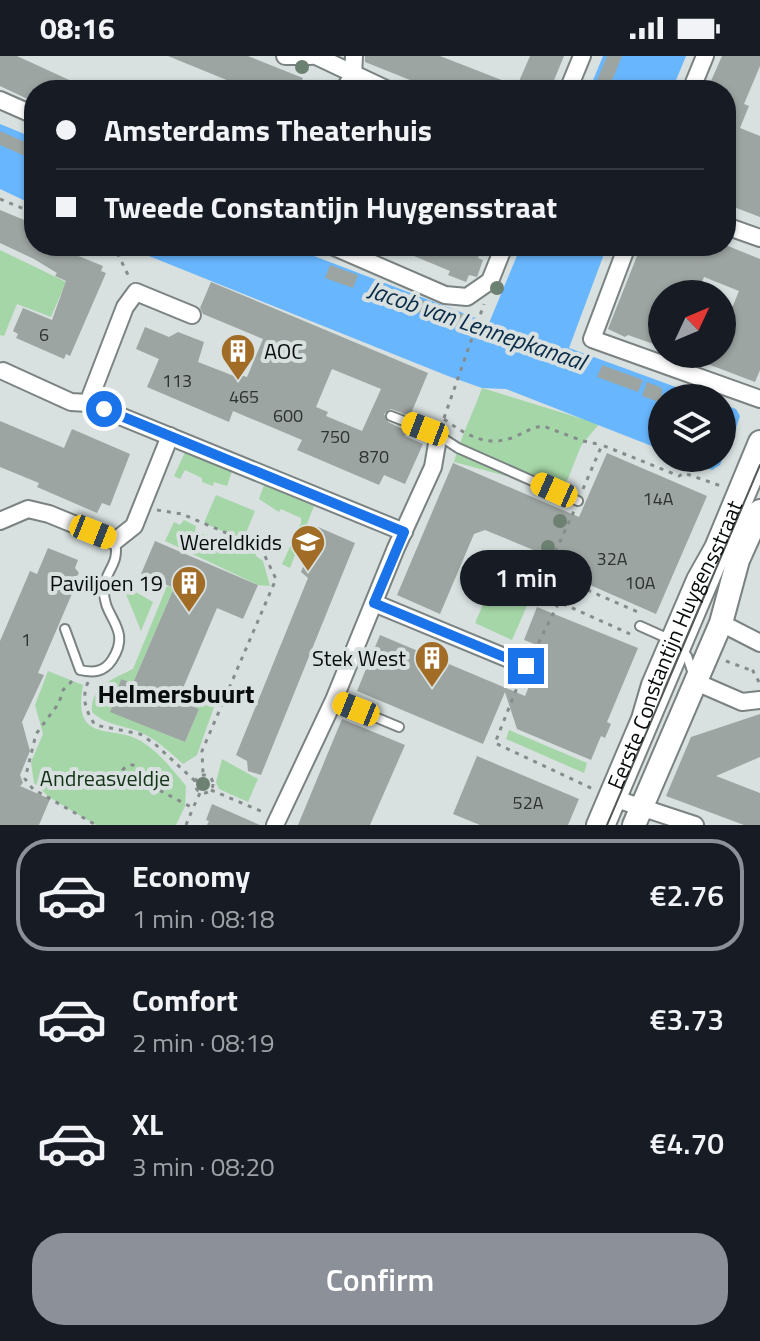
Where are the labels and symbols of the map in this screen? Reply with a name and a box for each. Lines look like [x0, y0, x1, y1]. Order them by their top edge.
water label: Jacob van Lennepkanaal [363, 271, 593, 380]
north arrow [648, 280, 736, 368]
house number: 6 [39, 321, 49, 348]
building icon: AOC [219, 332, 257, 382]
place label: AOC [264, 334, 303, 368]
house number: 113 [162, 367, 192, 394]
house number: 465 [229, 383, 259, 410]
route start [86, 391, 122, 427]
house number: 600 [273, 402, 303, 429]
car [398, 409, 452, 449]
house number: 750 [320, 423, 350, 450]
house number: 870 [359, 443, 389, 470]
car [527, 469, 581, 511]
house number: 14A [643, 485, 674, 512]
street label: Eerste Constantijn Huygensstraat [598, 495, 751, 795]
car [66, 512, 120, 552]
school or university icon: Wereldkids [289, 523, 327, 573]
place label: Wereldkids [179, 525, 282, 559]
house number: 32A [597, 545, 628, 572]
callout: 1 min [460, 550, 592, 606]
building icon: Paviljoen 19 [170, 564, 208, 614]
place label: Paviljoen 19 [50, 566, 163, 600]
house number: 10A [625, 569, 656, 596]
house number: 1 [21, 626, 31, 653]
building icon: Stek West [413, 639, 451, 689]
place label: Stek West [312, 641, 406, 675]
route end [508, 648, 544, 684]
district label: Helmersbuurt [98, 674, 254, 713]
car [329, 689, 383, 729]
park label: Andreasveldje [40, 761, 170, 795]
house number: 52A [513, 789, 544, 816]

